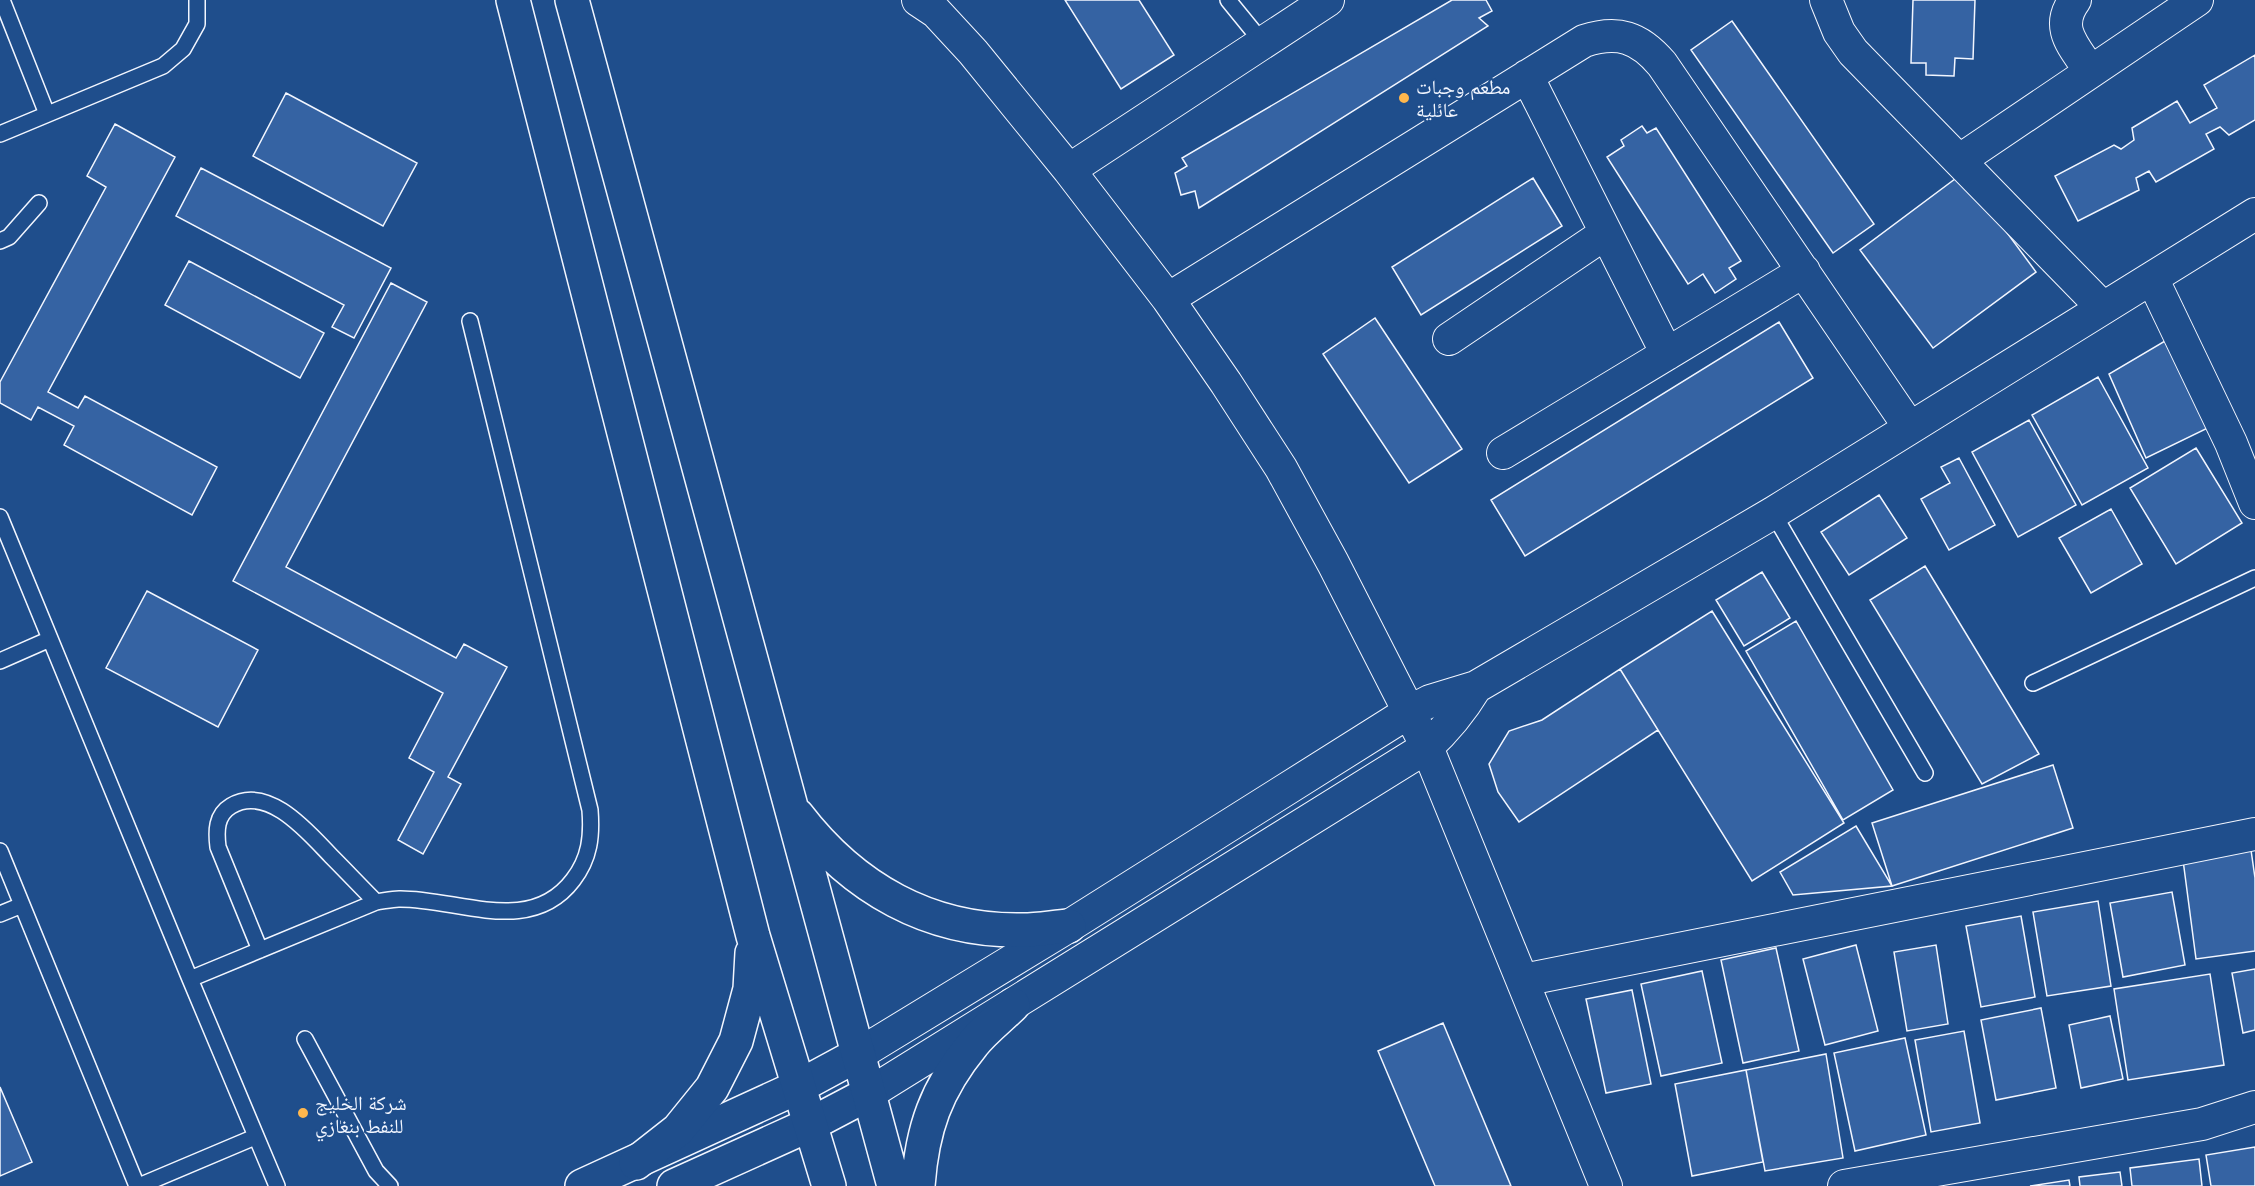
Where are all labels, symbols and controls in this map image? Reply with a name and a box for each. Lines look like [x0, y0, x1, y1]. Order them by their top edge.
place label: مطعم وجبات عائلية [1416, 74, 1510, 122]
marker: مطعم وجبات عائلية [1397, 91, 1411, 105]
place label: شركة الخليج للنفط بنغازي [315, 1090, 407, 1142]
marker: شركة الخليج للنفط بنغازي [296, 1106, 310, 1120]

